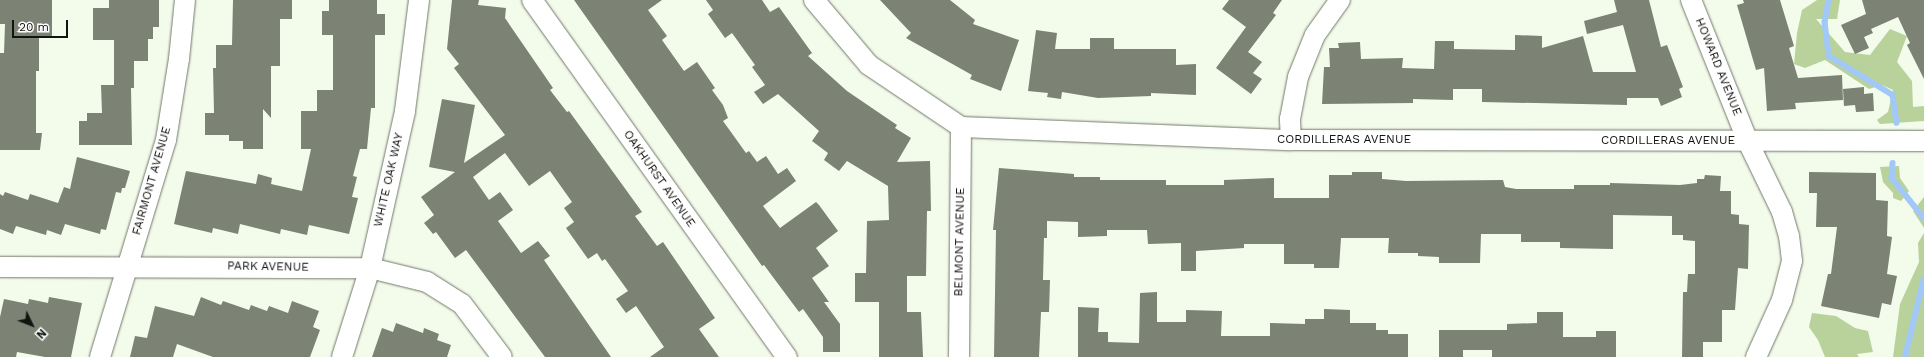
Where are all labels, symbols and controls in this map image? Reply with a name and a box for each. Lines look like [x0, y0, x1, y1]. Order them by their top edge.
scale bar [14, 12, 70, 38]
street label: HOWARD AVENUE [1692, 16, 1744, 118]
text: 20 m [19, 20, 49, 34]
street label: FAIRMONT AVENUE [130, 125, 174, 237]
street label: OAKHURST AVENUE [620, 127, 698, 231]
street label: WHITE OAK WAY [371, 131, 407, 229]
street label: CORDILLERAS AVENUE [1277, 133, 1411, 147]
street label: CORDILLERAS AVENUE [1601, 134, 1735, 148]
street label: BELMONT AVENUE [952, 187, 968, 297]
street label: PARK AVENUE [227, 259, 309, 275]
north arrow [12, 305, 52, 345]
text: N [34, 326, 49, 341]

